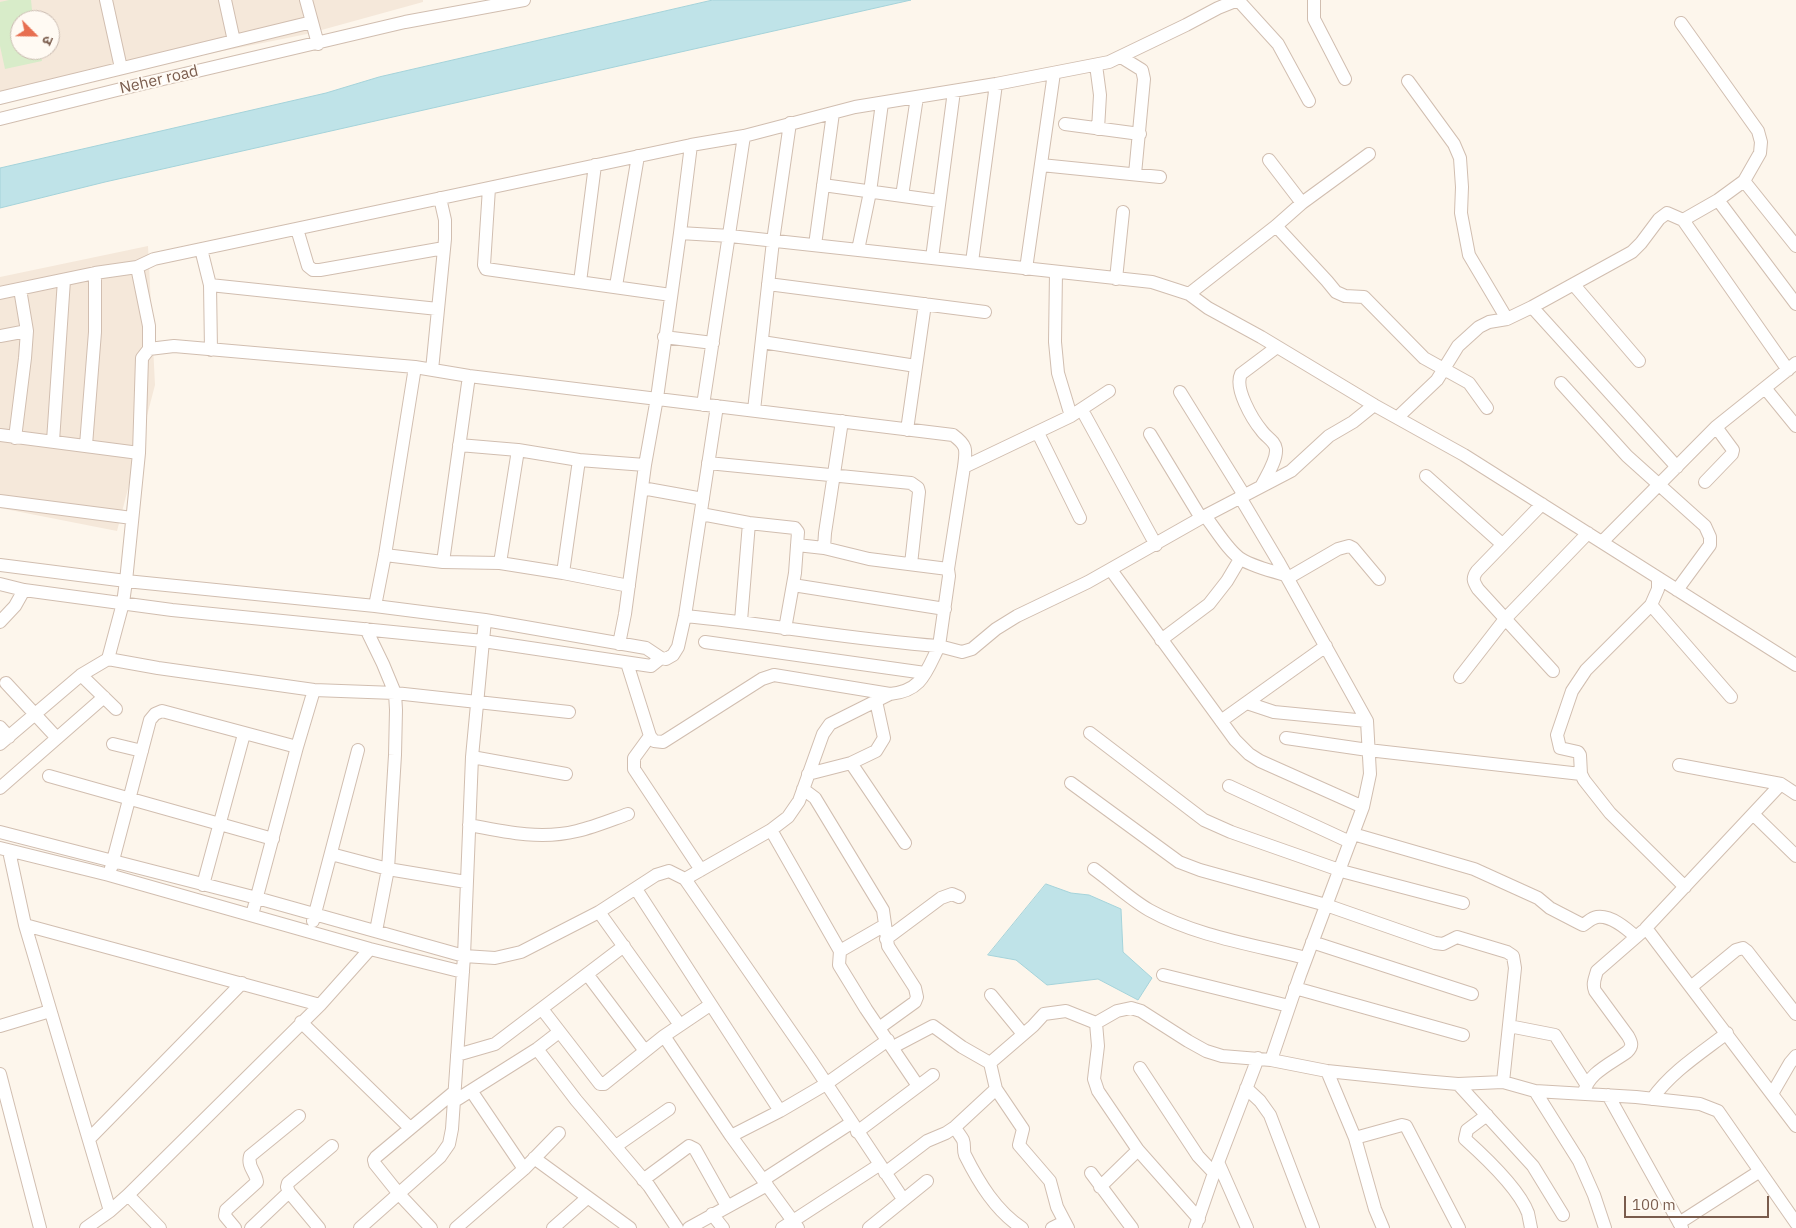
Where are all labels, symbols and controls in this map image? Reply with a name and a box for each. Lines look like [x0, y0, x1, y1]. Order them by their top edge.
north arrow [10, 10, 60, 60]
text: उ [38, 33, 58, 48]
street label: Neher road [118, 62, 200, 98]
scale bar [1626, 1186, 1771, 1218]
text: 100 m [1632, 1195, 1676, 1214]

